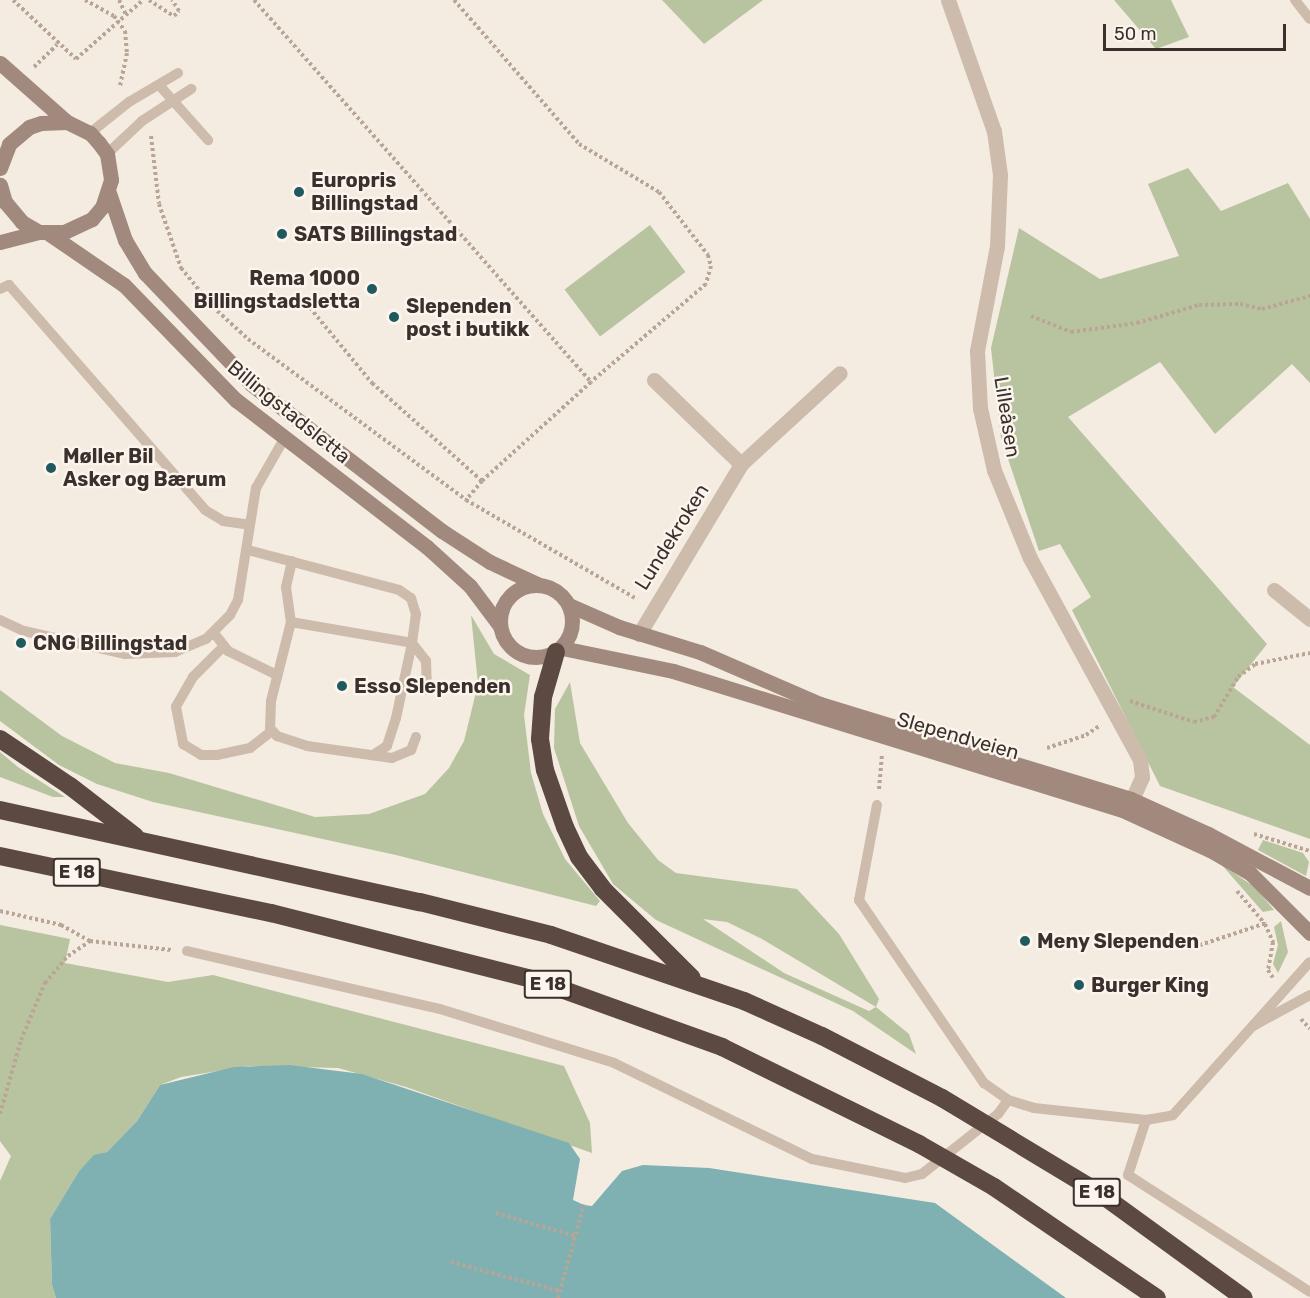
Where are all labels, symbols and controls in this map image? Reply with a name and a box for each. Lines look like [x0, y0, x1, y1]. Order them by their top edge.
scale bar [1106, 12, 1289, 50]
text: 50 m [1114, 23, 1157, 45]
place label: Europris Billingstad [311, 168, 418, 215]
marker: Europris Billingstad [292, 185, 306, 199]
place label: SATS Billingstad [294, 222, 457, 246]
marker: SATS Billingstad [275, 227, 289, 241]
place label: Rema 1000 Billingstadsletta [194, 266, 360, 313]
marker: Rema 1000 Billingstadsletta [365, 282, 379, 296]
place label: Slependen post i butikk [406, 294, 529, 341]
marker: Slependen post i butikk [387, 310, 401, 324]
street label: Billingstadsletta [223, 355, 355, 469]
street label: Lilleåsen [989, 375, 1025, 459]
place label: Møller Bil Asker og Bærum [63, 444, 227, 491]
marker: Møller Bil Asker og Bærum [44, 461, 58, 475]
street label: Lundekroken [630, 480, 714, 594]
place label: CNG Billingstad [33, 631, 187, 655]
marker: CNG Billingstad [14, 636, 28, 650]
place label: Esso Slependen [354, 674, 511, 698]
marker: Esso Slependen [335, 679, 349, 693]
street label: Slependveien [894, 707, 1022, 765]
road number: E 18 [52, 857, 103, 887]
place label: Meny Slependen [1037, 929, 1200, 953]
marker: Meny Slependen [1018, 934, 1032, 948]
road number: E 18 [522, 969, 574, 999]
place label: Burger King [1091, 973, 1209, 997]
marker: Burger King [1072, 978, 1086, 992]
road number: E 18 [1072, 1177, 1122, 1207]

